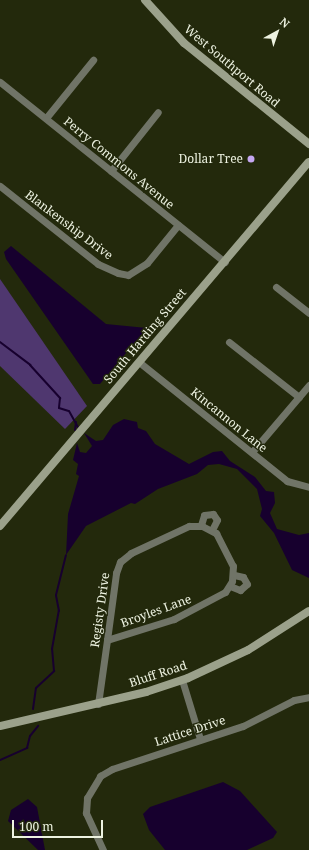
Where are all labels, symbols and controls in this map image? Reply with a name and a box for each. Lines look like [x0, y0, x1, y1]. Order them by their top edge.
north arrow [257, 12, 297, 52]
text: N [277, 14, 293, 31]
street label: West Southport Road [181, 22, 283, 110]
street label: Perry Commons Avenue [61, 114, 177, 212]
place label: Dollar Tree [179, 152, 243, 166]
marker: Dollar Tree [246, 154, 256, 164]
street label: Blankenship Drive [22, 187, 116, 263]
street label: South Harding Street [101, 285, 189, 387]
street label: Kincannon Lane [188, 385, 270, 455]
street label: Registy Drive [88, 572, 112, 648]
street label: Broyles Lane [119, 592, 193, 630]
street label: Bluff Road [127, 658, 189, 690]
street label: Lattice Drive [153, 713, 227, 749]
scale bar [14, 812, 105, 838]
text: 100 m [19, 818, 54, 835]

